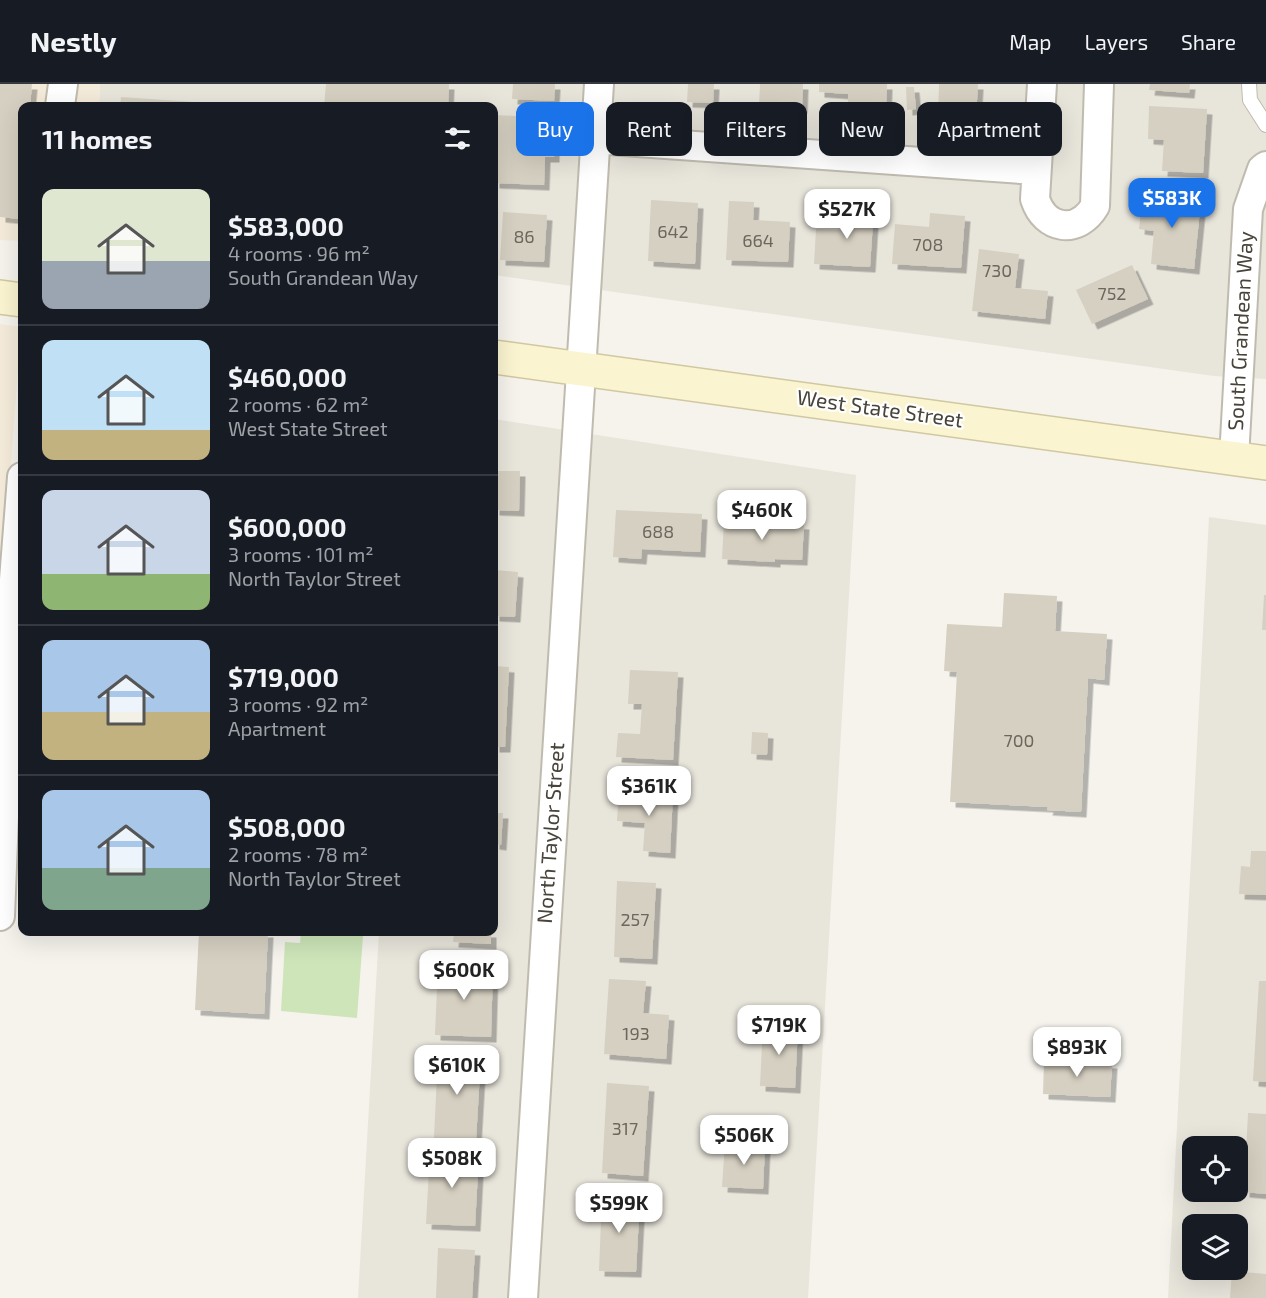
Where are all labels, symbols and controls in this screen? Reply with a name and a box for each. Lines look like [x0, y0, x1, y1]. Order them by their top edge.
text: Nestly [30, 24, 117, 58]
text: Map [1009, 29, 1051, 54]
text: Layers [1084, 29, 1148, 54]
text: Share [1181, 29, 1236, 54]
chip: Buy [516, 102, 594, 156]
chip: Rent [606, 102, 692, 156]
chip: Filters [704, 102, 807, 156]
chip: New [819, 102, 905, 156]
chip: Apartment [917, 102, 1062, 156]
icon: filters [441, 122, 474, 155]
text: 11 homes [42, 123, 152, 154]
pin: $583K [1130, 178, 1214, 229]
text: $583K [1142, 185, 1202, 209]
pin: $527K [805, 189, 889, 240]
text: $527K [818, 196, 876, 220]
text: $583,000 [228, 210, 344, 241]
icon: home [90, 213, 162, 285]
house number: 642 [657, 220, 689, 242]
house number: 86 [513, 225, 535, 247]
house number: 664 [742, 229, 774, 251]
street label: South Grandean Way [1222, 231, 1257, 431]
house number: 708 [913, 233, 944, 255]
text: 4 rooms · 96 m² [228, 241, 370, 265]
house number: 730 [982, 259, 1012, 281]
text: South Grandean Way [228, 265, 418, 289]
house number: 752 [1098, 282, 1126, 304]
text: $460,000 [228, 361, 347, 392]
icon: home [90, 364, 162, 436]
street label: West State Street [795, 383, 965, 432]
text: 2 rooms · 62 m² [228, 392, 368, 416]
text: West State Street [228, 416, 388, 440]
pin: $460K [720, 490, 804, 541]
text: $460K [731, 497, 793, 521]
text: $600,000 [228, 511, 347, 542]
icon: home [90, 514, 162, 586]
house number: 688 [642, 520, 674, 542]
text: 3 rooms · 101 m² [228, 542, 374, 566]
text: North Taylor Street [228, 566, 401, 590]
text: $719,000 [228, 661, 339, 692]
icon: home [90, 664, 162, 736]
text: 3 rooms · 92 m² [228, 692, 368, 716]
text: Apartment [228, 716, 326, 740]
house number: 700 [1004, 729, 1034, 751]
street label: North Taylor Street [531, 741, 568, 924]
pin: $361K [607, 766, 691, 817]
text: $361K [621, 773, 677, 797]
text: $508,000 [228, 811, 346, 842]
icon: home [90, 814, 162, 886]
text: 2 rooms · 78 m² [228, 842, 368, 866]
text: North Taylor Street [228, 866, 401, 890]
house number: 257 [621, 908, 649, 930]
pin: $600K [422, 950, 506, 1001]
text: $600K [433, 957, 495, 981]
pin: $719K [737, 1005, 821, 1056]
text: $719K [751, 1012, 807, 1036]
house number: 193 [622, 1022, 650, 1044]
pin: $893K [1035, 1027, 1119, 1078]
text: $893K [1047, 1034, 1107, 1058]
pin: $610K [415, 1045, 499, 1096]
text: $610K [428, 1052, 486, 1076]
pin: $506K [702, 1115, 786, 1166]
house number: 317 [612, 1117, 638, 1139]
text: $506K [714, 1122, 774, 1146]
map controls [1182, 1136, 1248, 1280]
button: locate [1182, 1136, 1248, 1202]
pin: $508K [410, 1138, 494, 1189]
text: $508K [422, 1145, 482, 1169]
pin: $599K [577, 1183, 661, 1234]
text: $599K [590, 1190, 648, 1214]
button: layers [1182, 1214, 1248, 1280]

